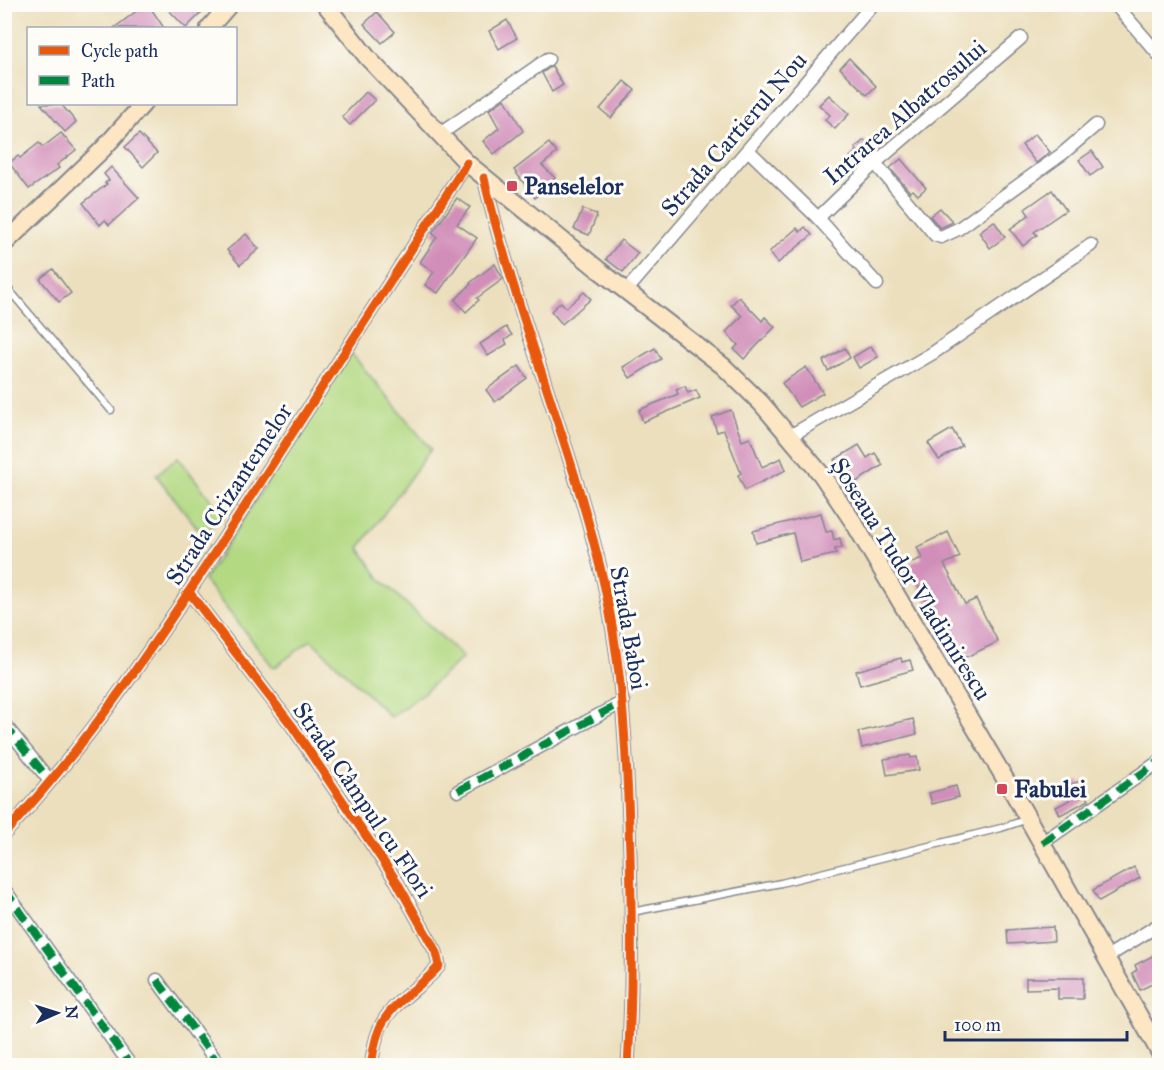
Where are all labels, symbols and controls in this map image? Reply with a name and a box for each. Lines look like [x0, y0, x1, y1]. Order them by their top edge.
legend [27, 27, 237, 105]
street label: Intrarea Albatrosului [817, 33, 993, 191]
text: Cycle path [81, 40, 158, 62]
street label: Strada Cartierul Nou [655, 46, 814, 222]
text: Path [81, 70, 115, 92]
place label: Panselelor [524, 171, 624, 201]
marker: Panselelor [505, 179, 519, 193]
street label: Strada Crizantemelor [159, 397, 299, 591]
street label: Șoseaua Tudor Vladimirescu [824, 452, 998, 706]
street label: Strada Baboi [603, 564, 655, 693]
street label: Strada Câmpul cu Flori [286, 696, 440, 904]
place label: Fabulei [1014, 774, 1087, 804]
marker: Fabulei [995, 782, 1009, 796]
north arrow [27, 983, 87, 1043]
scale bar [945, 1004, 1126, 1042]
text: N [62, 1005, 81, 1020]
text: 100 m [954, 1014, 1001, 1036]

